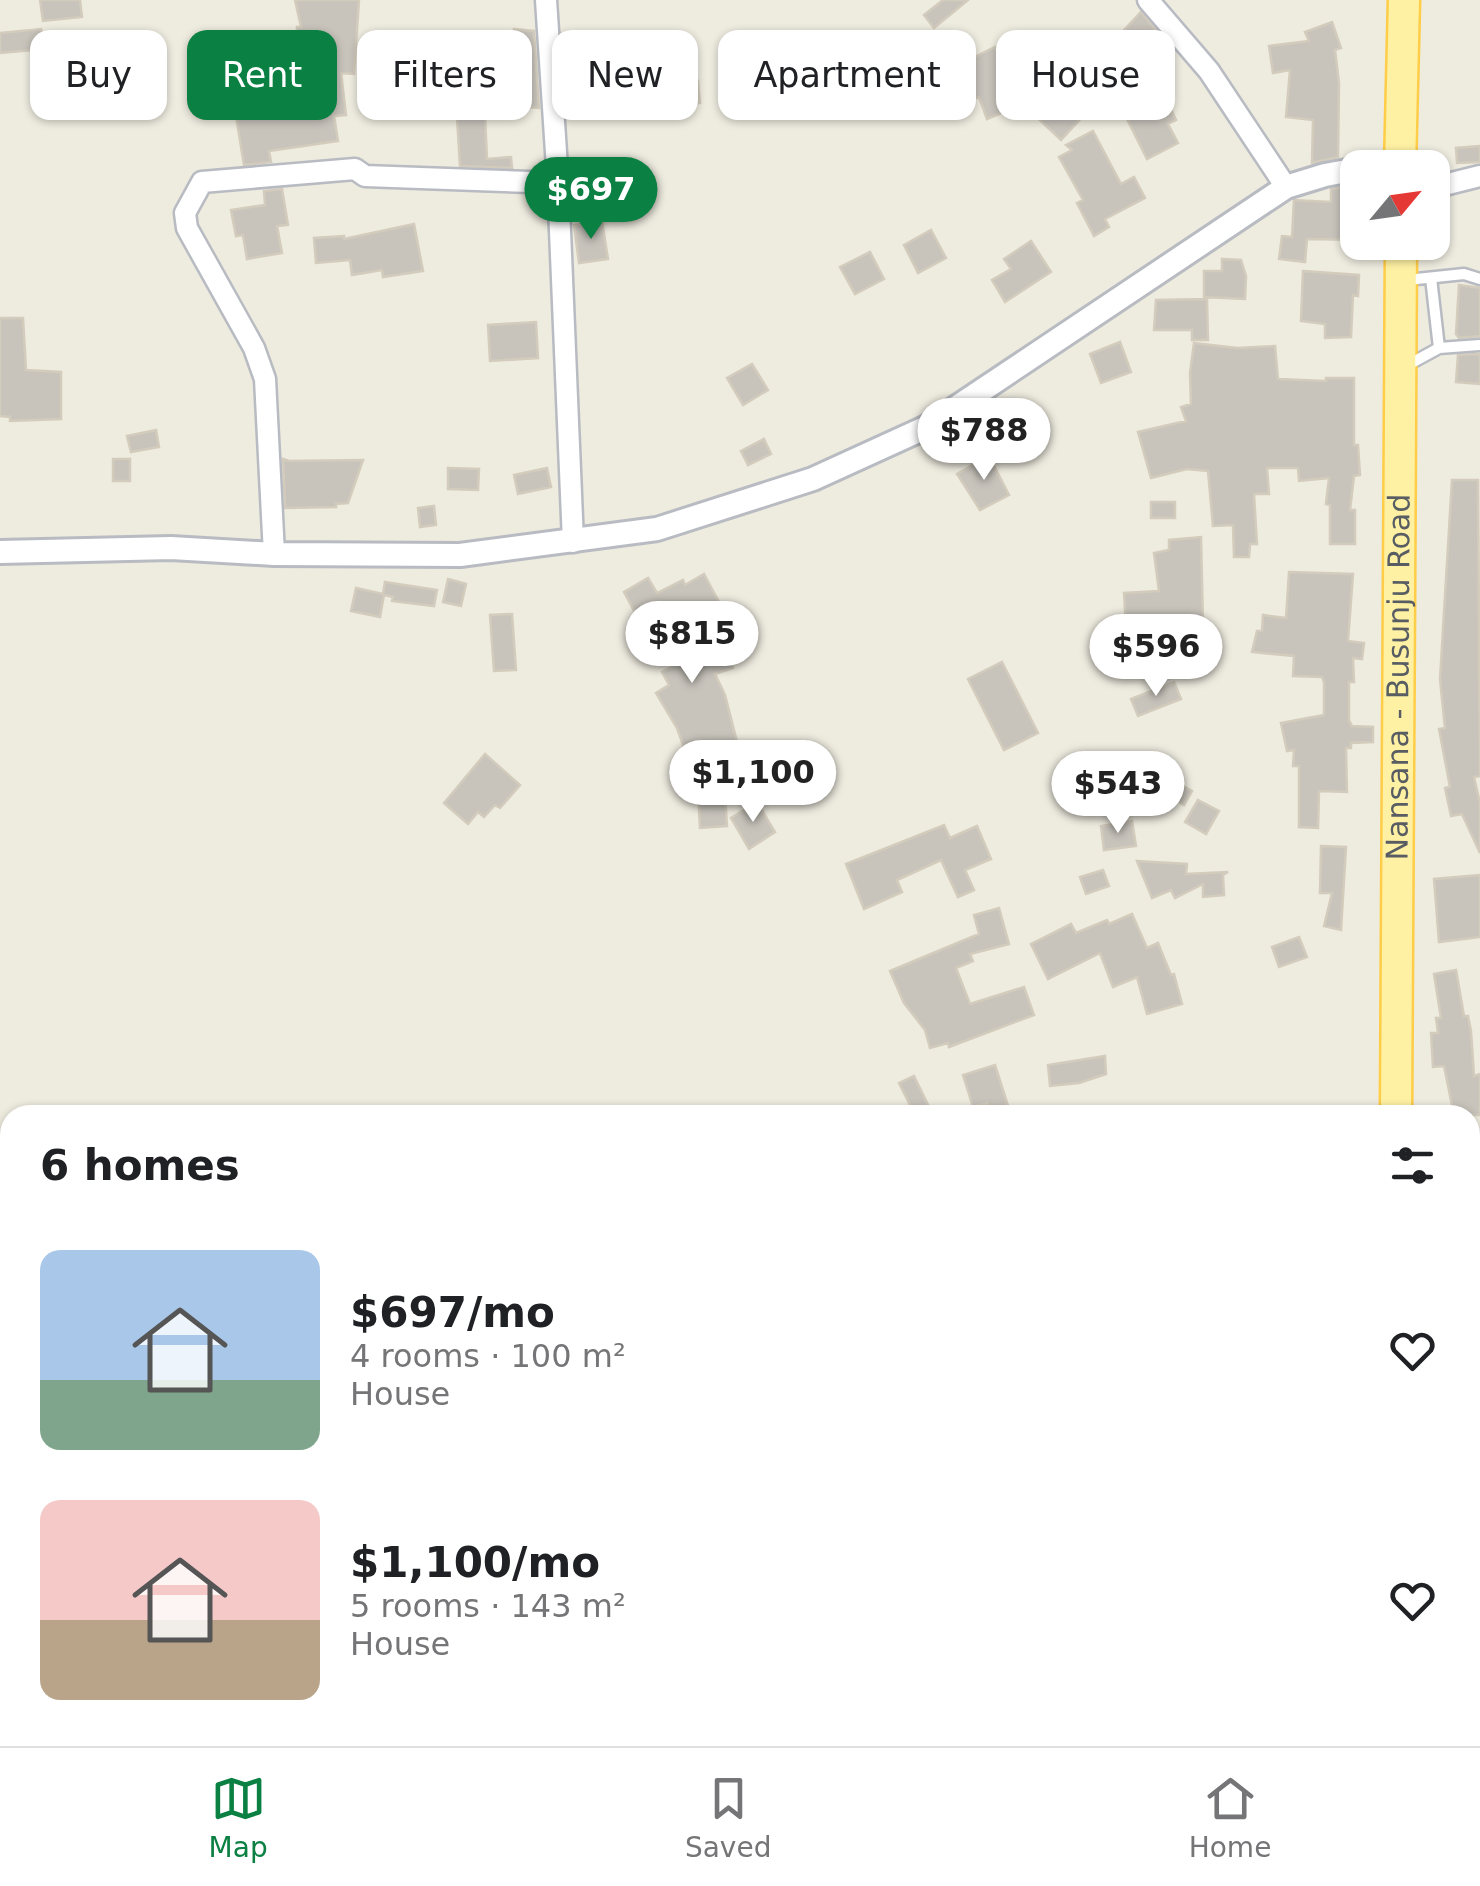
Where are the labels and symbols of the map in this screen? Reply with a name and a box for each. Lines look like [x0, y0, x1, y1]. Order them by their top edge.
north arrow [1340, 150, 1450, 260]
pin: $697 [532, 157, 650, 242]
pin: $788 [925, 398, 1043, 483]
street label: Nansana - Busunju Road [1379, 494, 1417, 860]
pin: $815 [633, 601, 751, 686]
pin: $596 [1097, 614, 1215, 699]
pin: $1,100 [672, 740, 834, 825]
pin: $543 [1059, 751, 1177, 836]

